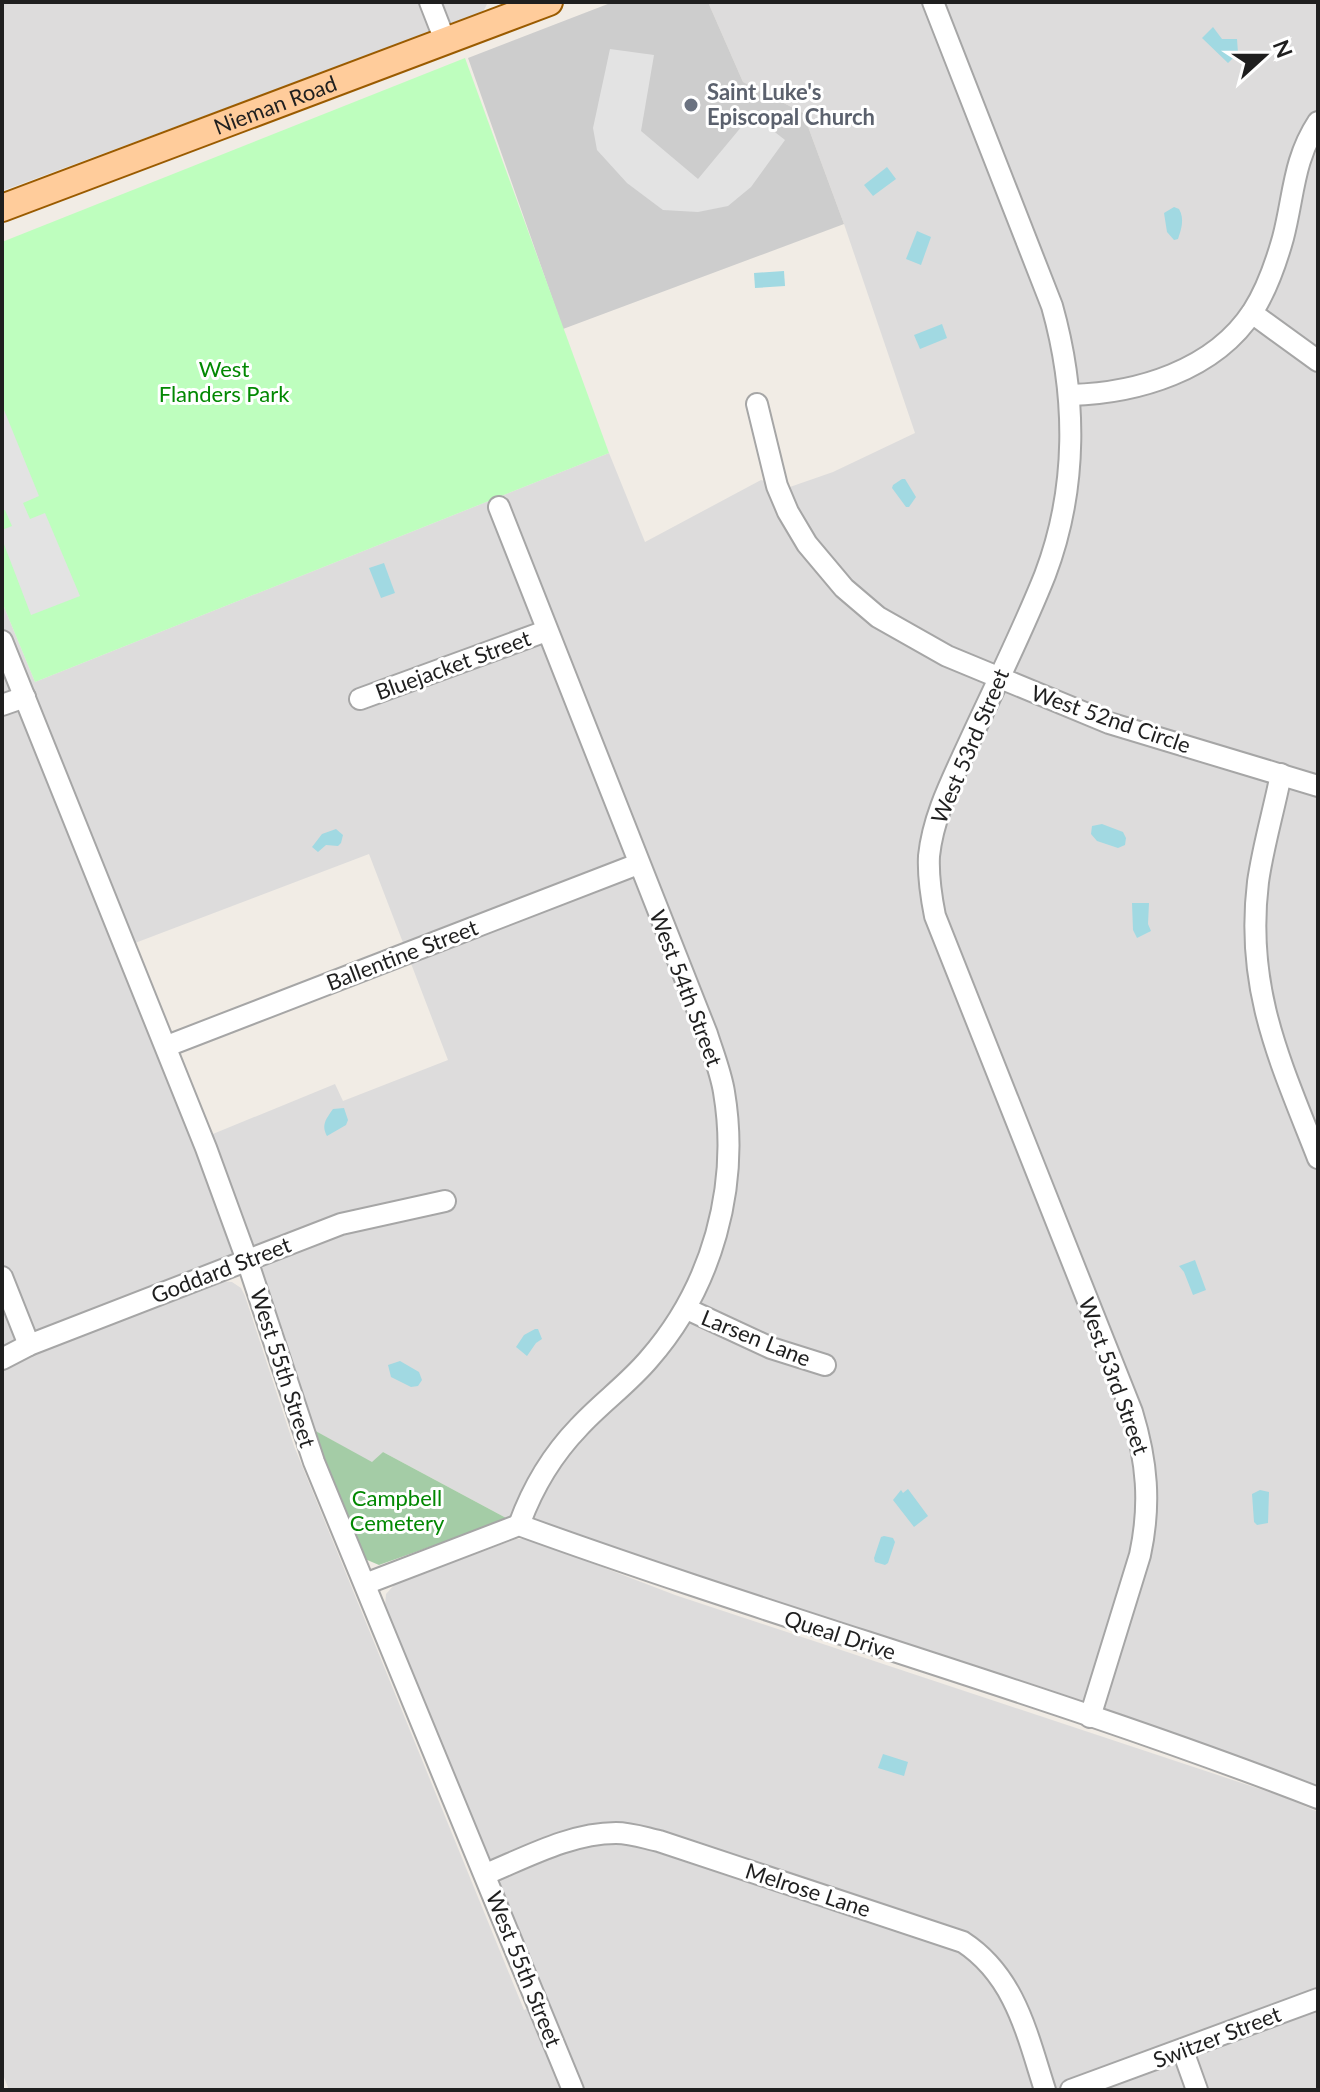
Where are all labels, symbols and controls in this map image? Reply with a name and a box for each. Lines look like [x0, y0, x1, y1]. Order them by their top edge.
north arrow [1224, 16, 1304, 96]
text: N [1267, 36, 1299, 61]
street label: Nieman Road [210, 69, 340, 140]
place label: Saint Luke's Episcopal Church [707, 78, 875, 130]
marker: Saint Luke's Episcopal Church [682, 96, 700, 114]
park label: West Flanders Park [159, 355, 290, 407]
street label: Bluejacket Street [371, 624, 534, 705]
street label: West 53rd Street [925, 664, 1014, 827]
street label: West 52nd Circle [1028, 679, 1194, 758]
street label: West 54th Street [644, 906, 729, 1070]
street label: Ballentine Street [322, 913, 481, 996]
street label: Goddard Street [147, 1230, 295, 1309]
street label: West 55th Street [245, 1285, 322, 1451]
street label: West 53rd Street [1074, 1294, 1155, 1458]
street label: Larsen Lane [698, 1303, 815, 1372]
park label: Campbell Cemetery [350, 1484, 445, 1536]
street label: Queal Drive [781, 1604, 899, 1665]
street label: Melrose Lane [742, 1857, 874, 1922]
street label: West 55th Street [481, 1887, 568, 2051]
street label: Switzer Street [1149, 2000, 1285, 2073]

